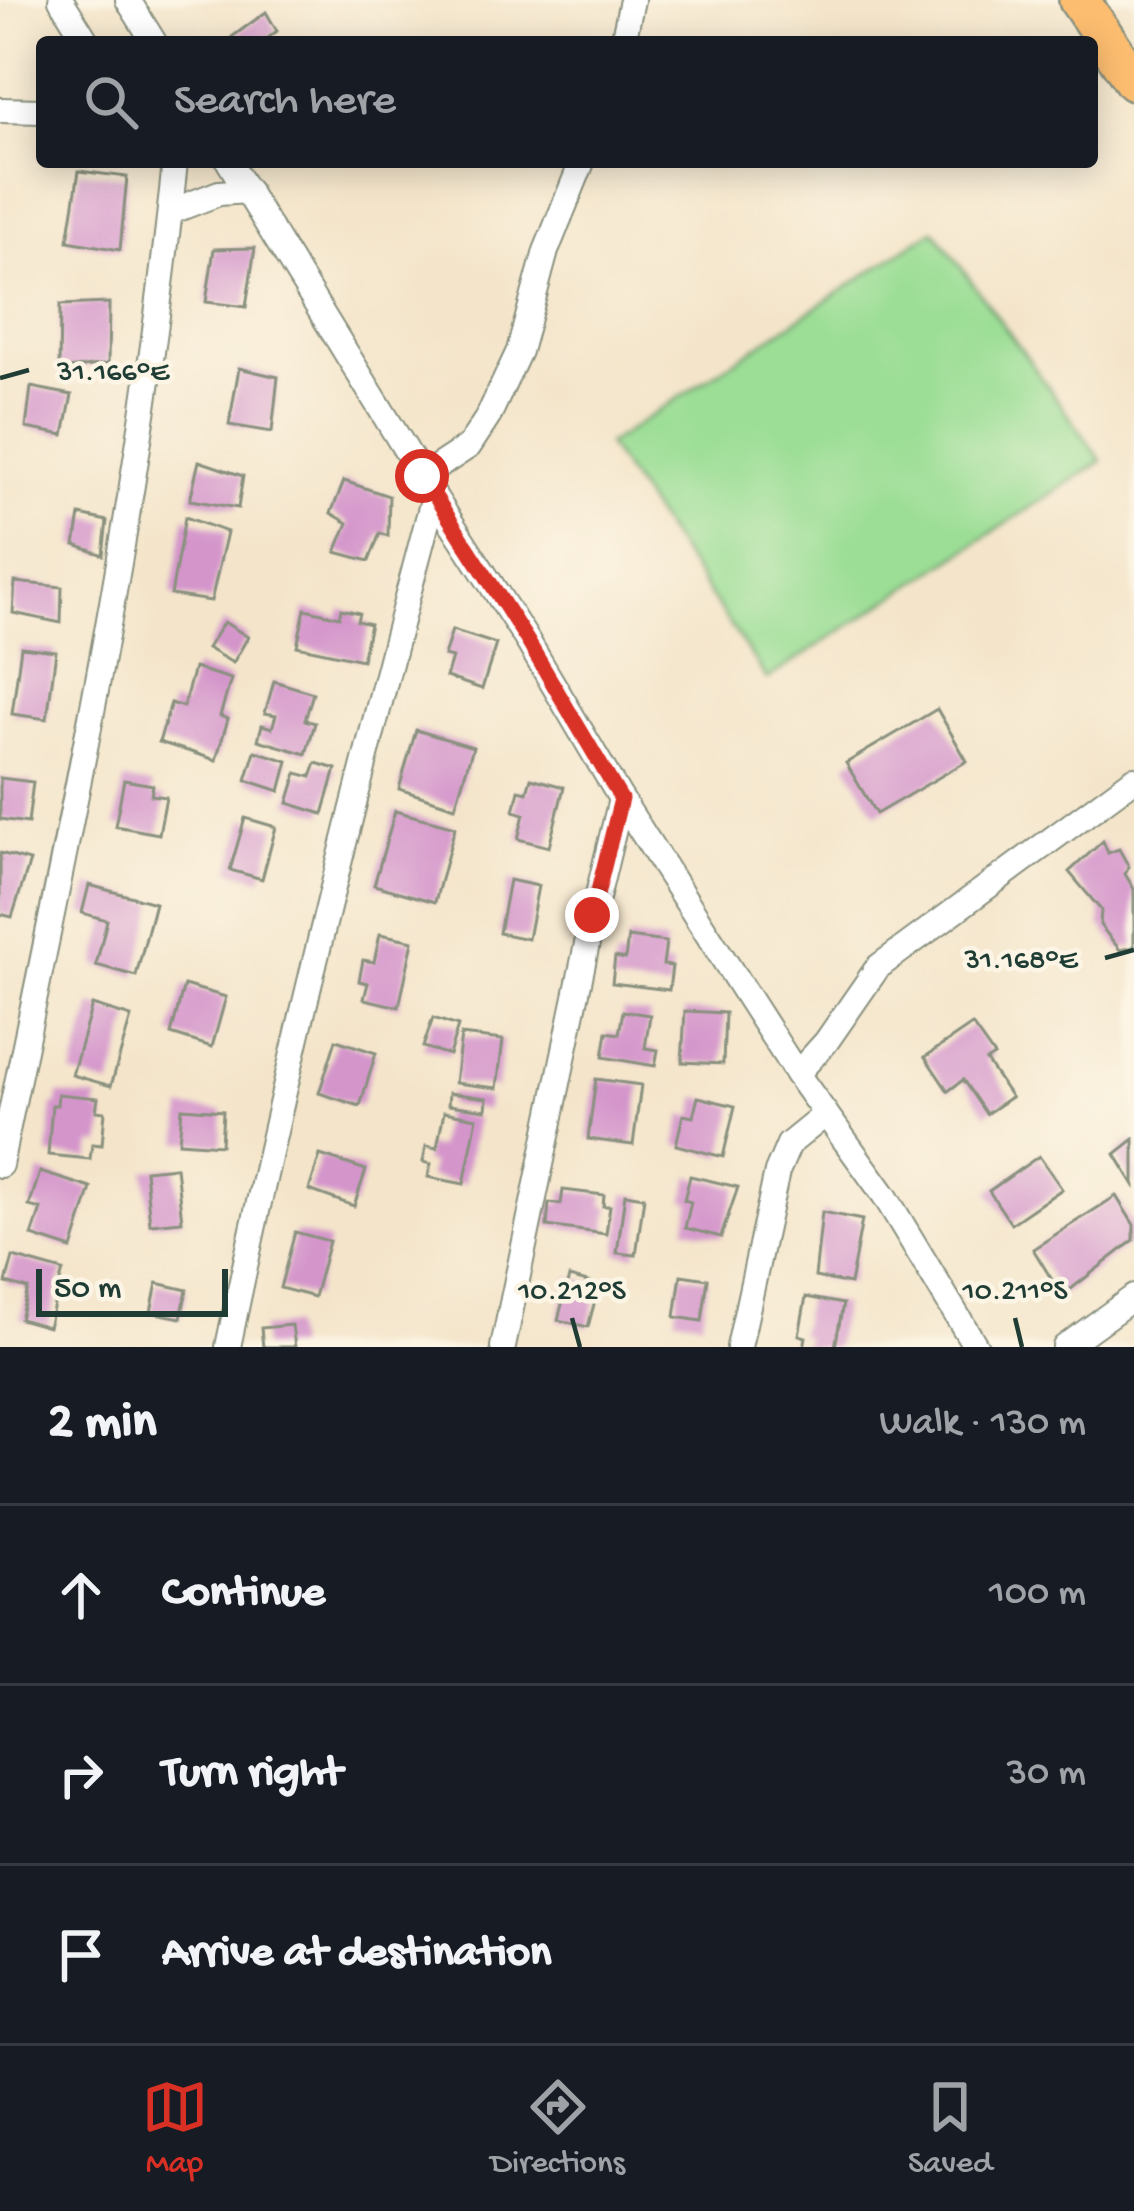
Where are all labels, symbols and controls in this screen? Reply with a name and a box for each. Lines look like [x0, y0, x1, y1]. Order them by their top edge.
search box [36, 36, 1098, 168]
icon: search [78, 69, 144, 135]
text: Search here [174, 76, 396, 129]
text: 31.166°E [56, 357, 170, 392]
route start [395, 449, 449, 503]
route end [565, 888, 619, 942]
text: 31.168°E [963, 945, 1079, 980]
scale bar [36, 1263, 228, 1316]
text: 50 m [54, 1271, 121, 1309]
text: 10.212°S [517, 1276, 626, 1311]
text: 10.211°S [962, 1276, 1068, 1311]
text: 2 min [48, 1395, 157, 1455]
text: Walk · 130 m [879, 1402, 1086, 1448]
icon: ahead [48, 1562, 114, 1628]
text: Continue [162, 1568, 325, 1621]
text: 100 m [989, 1572, 1086, 1618]
icon: right [48, 1742, 114, 1808]
text: Turn right [162, 1748, 342, 1801]
text: 30 m [1007, 1752, 1086, 1798]
icon: arrive [48, 1922, 114, 1988]
text: Arrive at destination [162, 1928, 551, 1981]
tab: Map [142, 2074, 208, 2184]
tab: Directions [491, 2074, 625, 2184]
tab: Saved [908, 2074, 992, 2184]

